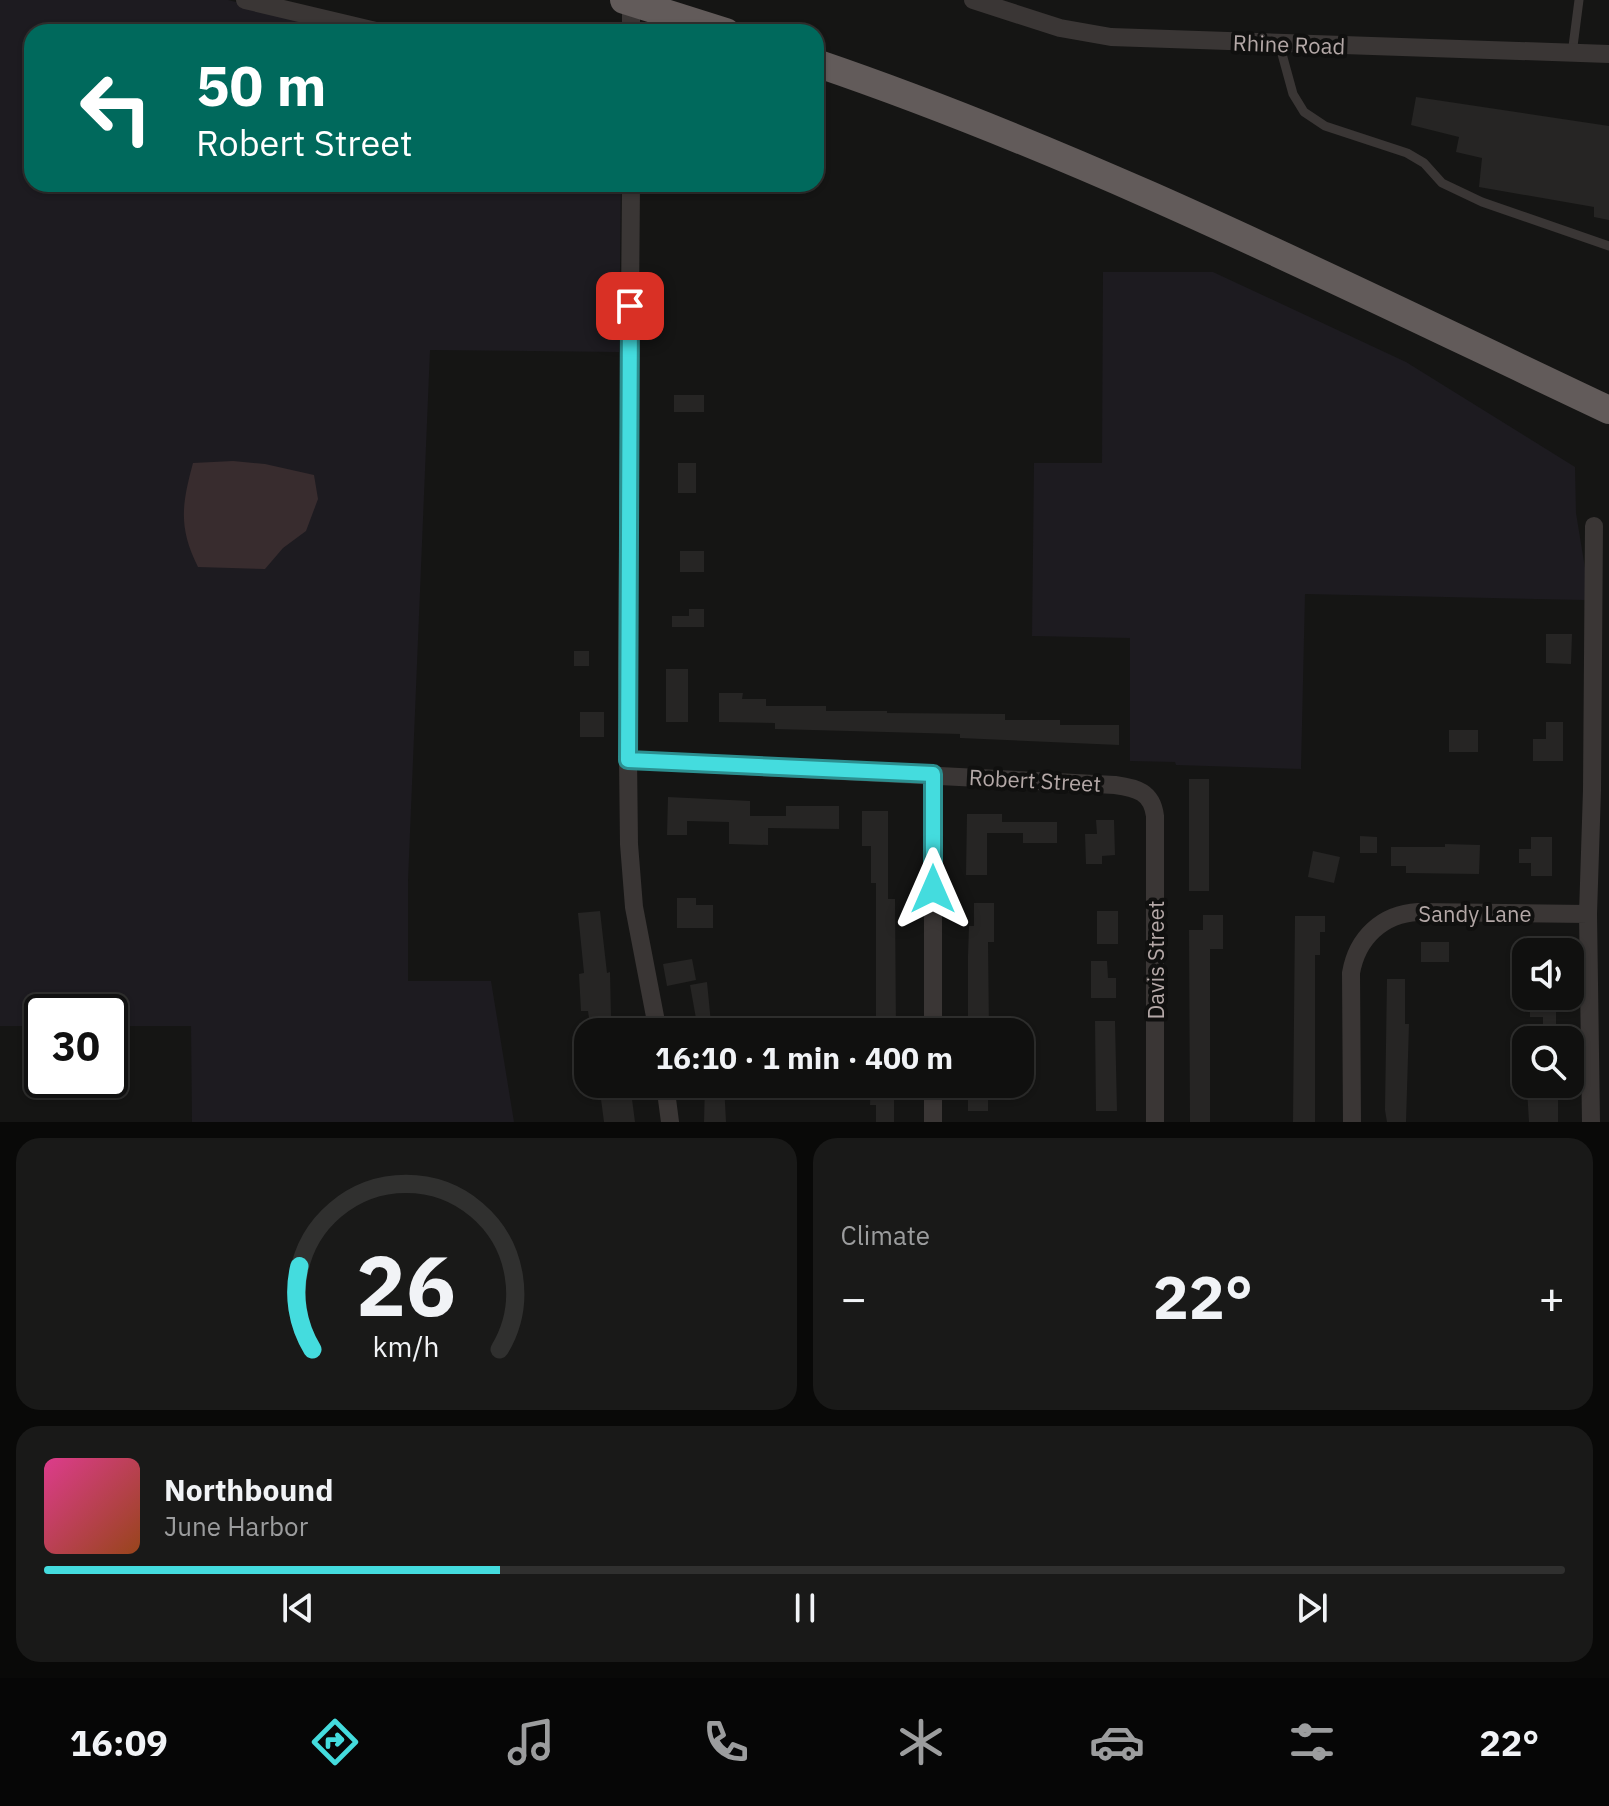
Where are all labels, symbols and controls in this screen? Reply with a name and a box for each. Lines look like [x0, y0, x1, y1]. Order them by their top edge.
street label: Rhine Road [1232, 28, 1346, 60]
text: 50 m [196, 49, 326, 121]
icon: left [64, 56, 168, 160]
text: Robert Street [196, 119, 413, 166]
pin [596, 272, 664, 340]
icon: arrive [608, 284, 652, 328]
street label: Robert Street [968, 762, 1102, 798]
position arrow [891, 847, 975, 931]
street label: Sandy Lane [1418, 899, 1532, 928]
street label: Davis Street [1141, 901, 1170, 1019]
map controls [1512, 938, 1584, 1098]
button: sound [1512, 938, 1584, 1010]
speed limit sign: 30 [24, 994, 128, 1098]
button: search [1512, 1026, 1584, 1098]
text: 16:10 · 1 min · 400 m [655, 1038, 953, 1077]
text: Climate [841, 1218, 930, 1252]
text: 26 [356, 1231, 456, 1339]
text: 22° [1153, 1257, 1253, 1336]
text: − [841, 1269, 867, 1326]
text: + [1539, 1269, 1565, 1326]
text: km/h [373, 1328, 440, 1365]
text: Northbound [164, 1470, 333, 1509]
text: June Harbor [164, 1509, 308, 1543]
icon: previous [276, 1586, 320, 1630]
icon: pause [783, 1586, 827, 1630]
icon: next [1290, 1586, 1334, 1630]
icon: directions [307, 1714, 363, 1770]
icon: music [503, 1714, 559, 1770]
icon: phone [698, 1714, 754, 1770]
icon: climate [893, 1714, 949, 1770]
icon: car [1089, 1714, 1145, 1770]
icon: filters [1284, 1714, 1340, 1770]
text: 16:09 [70, 1719, 168, 1766]
text: 22° [1479, 1719, 1539, 1766]

